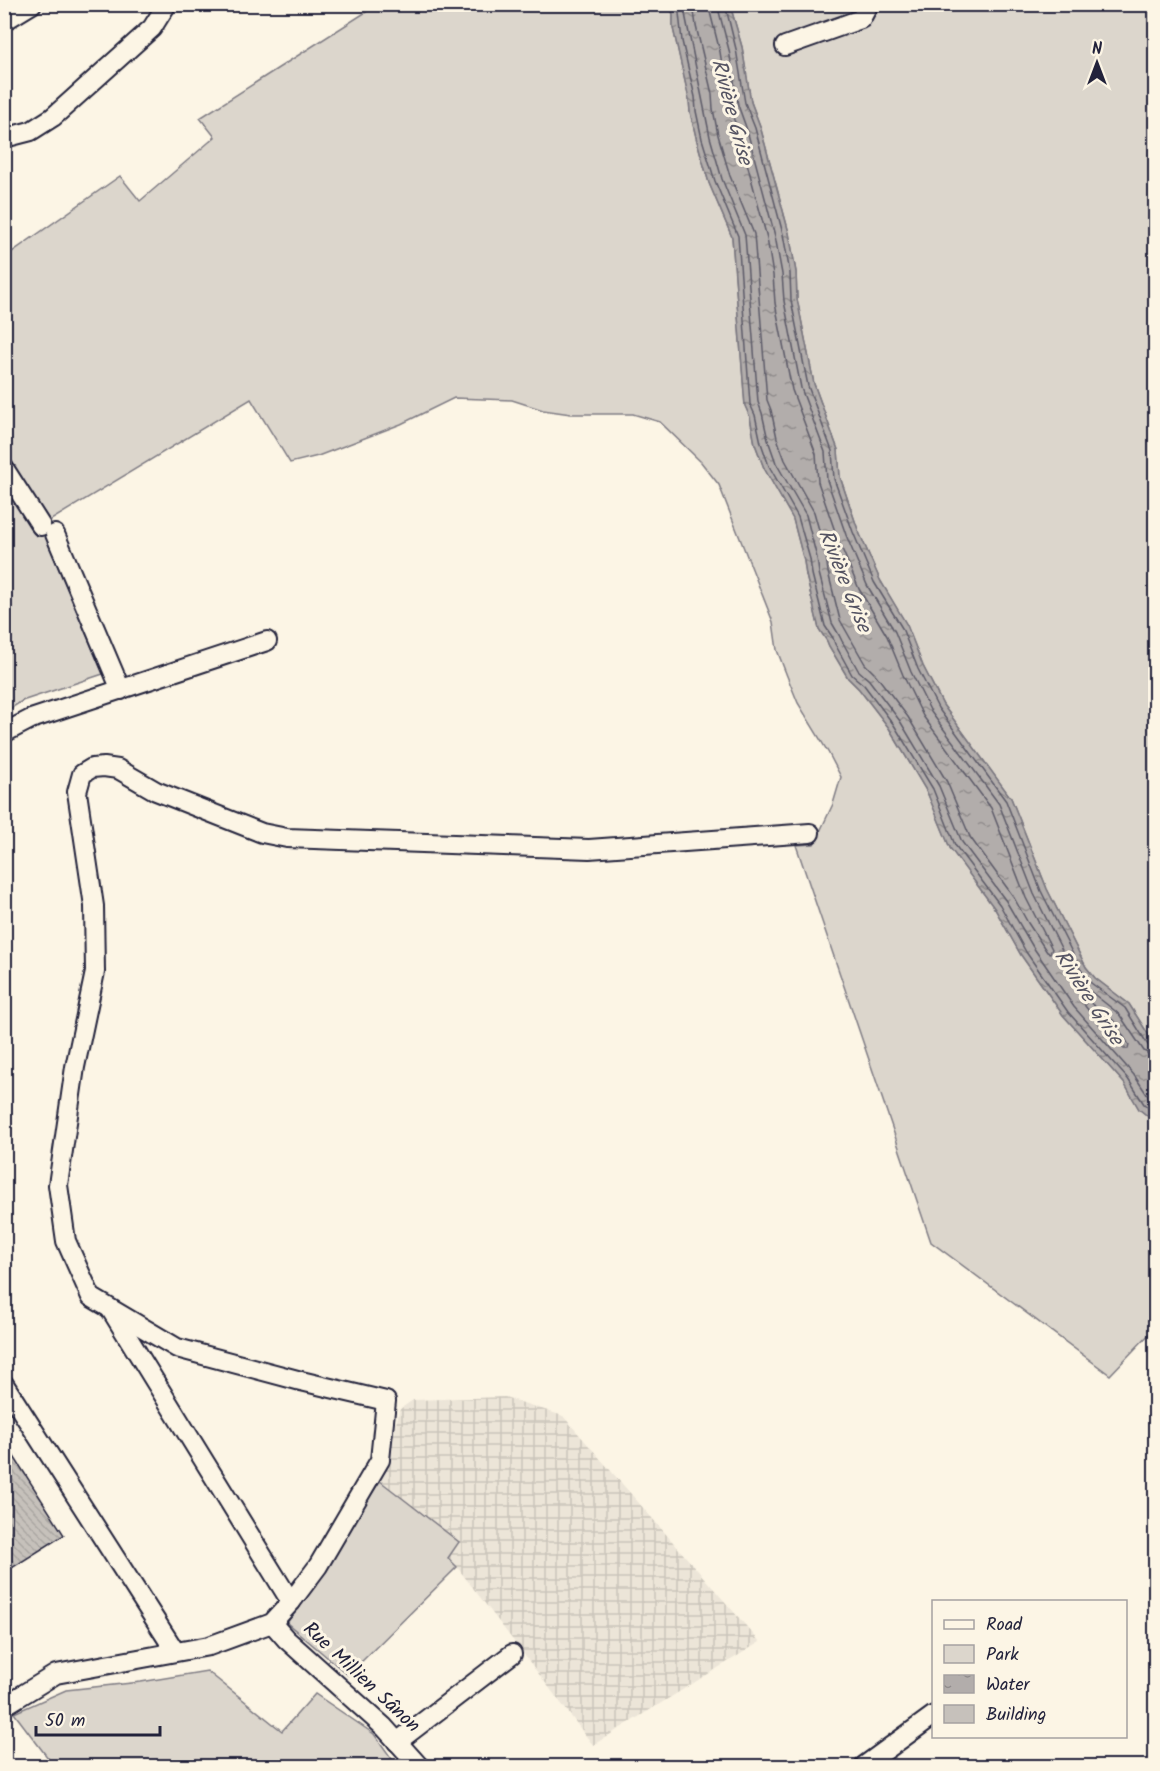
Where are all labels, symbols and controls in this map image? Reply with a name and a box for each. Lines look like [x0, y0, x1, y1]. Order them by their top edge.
north arrow [1067, 33, 1127, 93]
text: N [1092, 37, 1102, 62]
water label: Rivière Grise [701, 55, 762, 171]
water label: Rivière Grise [808, 525, 881, 640]
water label: Rivière Grise [1045, 944, 1133, 1055]
legend [932, 1600, 1127, 1738]
text: Road [986, 1611, 1023, 1640]
street label: Rue Millien Sânon [295, 1615, 427, 1741]
text: Park [986, 1641, 1019, 1670]
text: Water [986, 1671, 1031, 1700]
scale bar [36, 1699, 160, 1737]
text: Building [986, 1701, 1046, 1730]
text: 50 m [45, 1707, 85, 1736]

